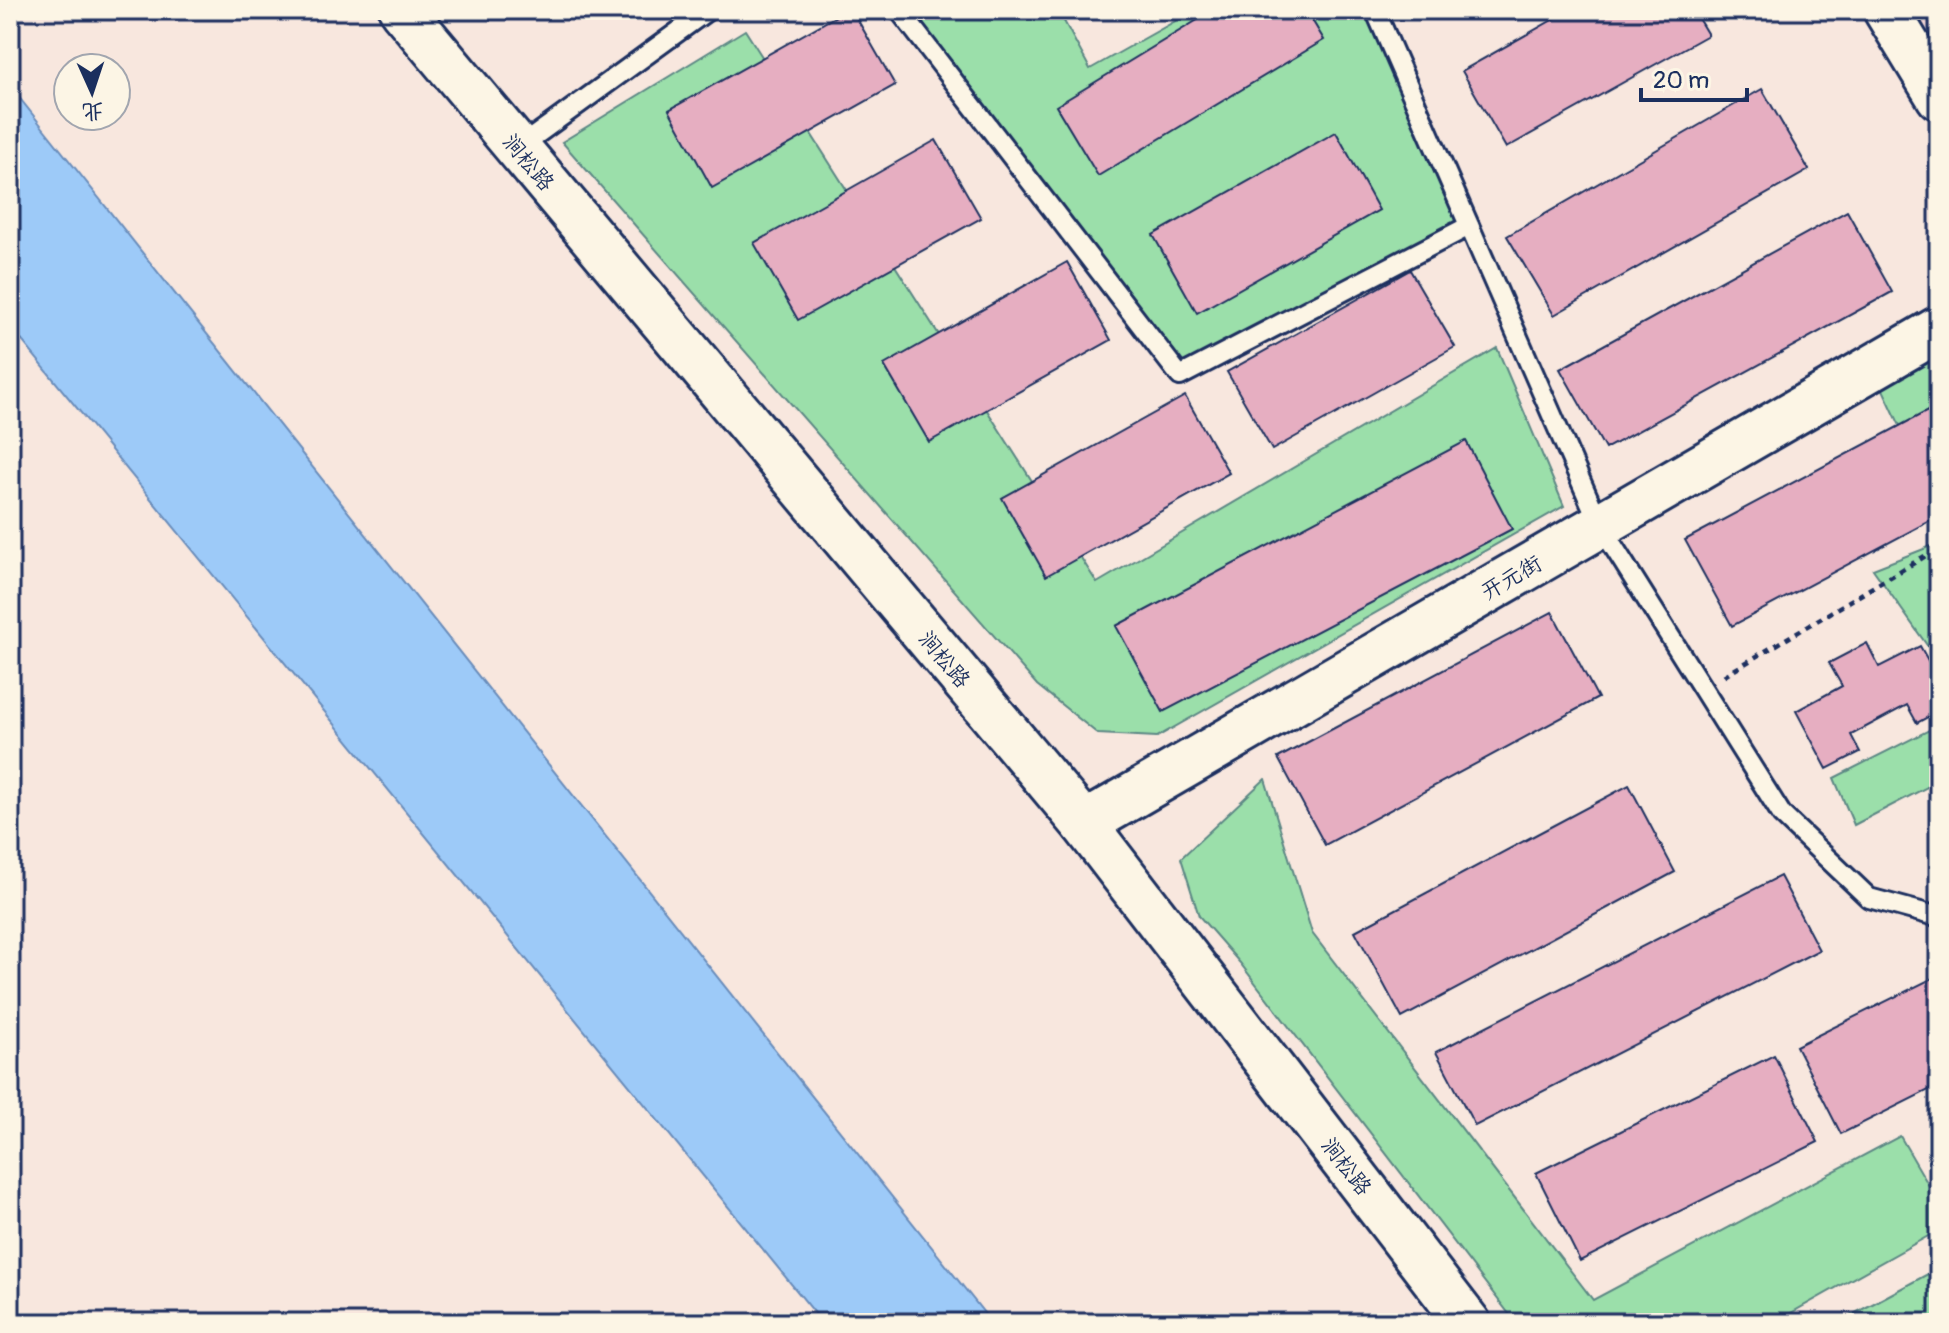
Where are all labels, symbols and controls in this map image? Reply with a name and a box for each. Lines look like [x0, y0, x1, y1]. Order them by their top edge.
north arrow [52, 52, 132, 132]
scale bar [1641, 52, 1747, 102]
text: 20 m [1653, 66, 1709, 95]
text: 北 [81, 96, 105, 126]
street label: 涧松路 [496, 128, 560, 197]
street label: 开元街 [1476, 549, 1547, 606]
street label: 涧松路 [912, 625, 976, 694]
street label: 涧松路 [1315, 1132, 1378, 1201]

